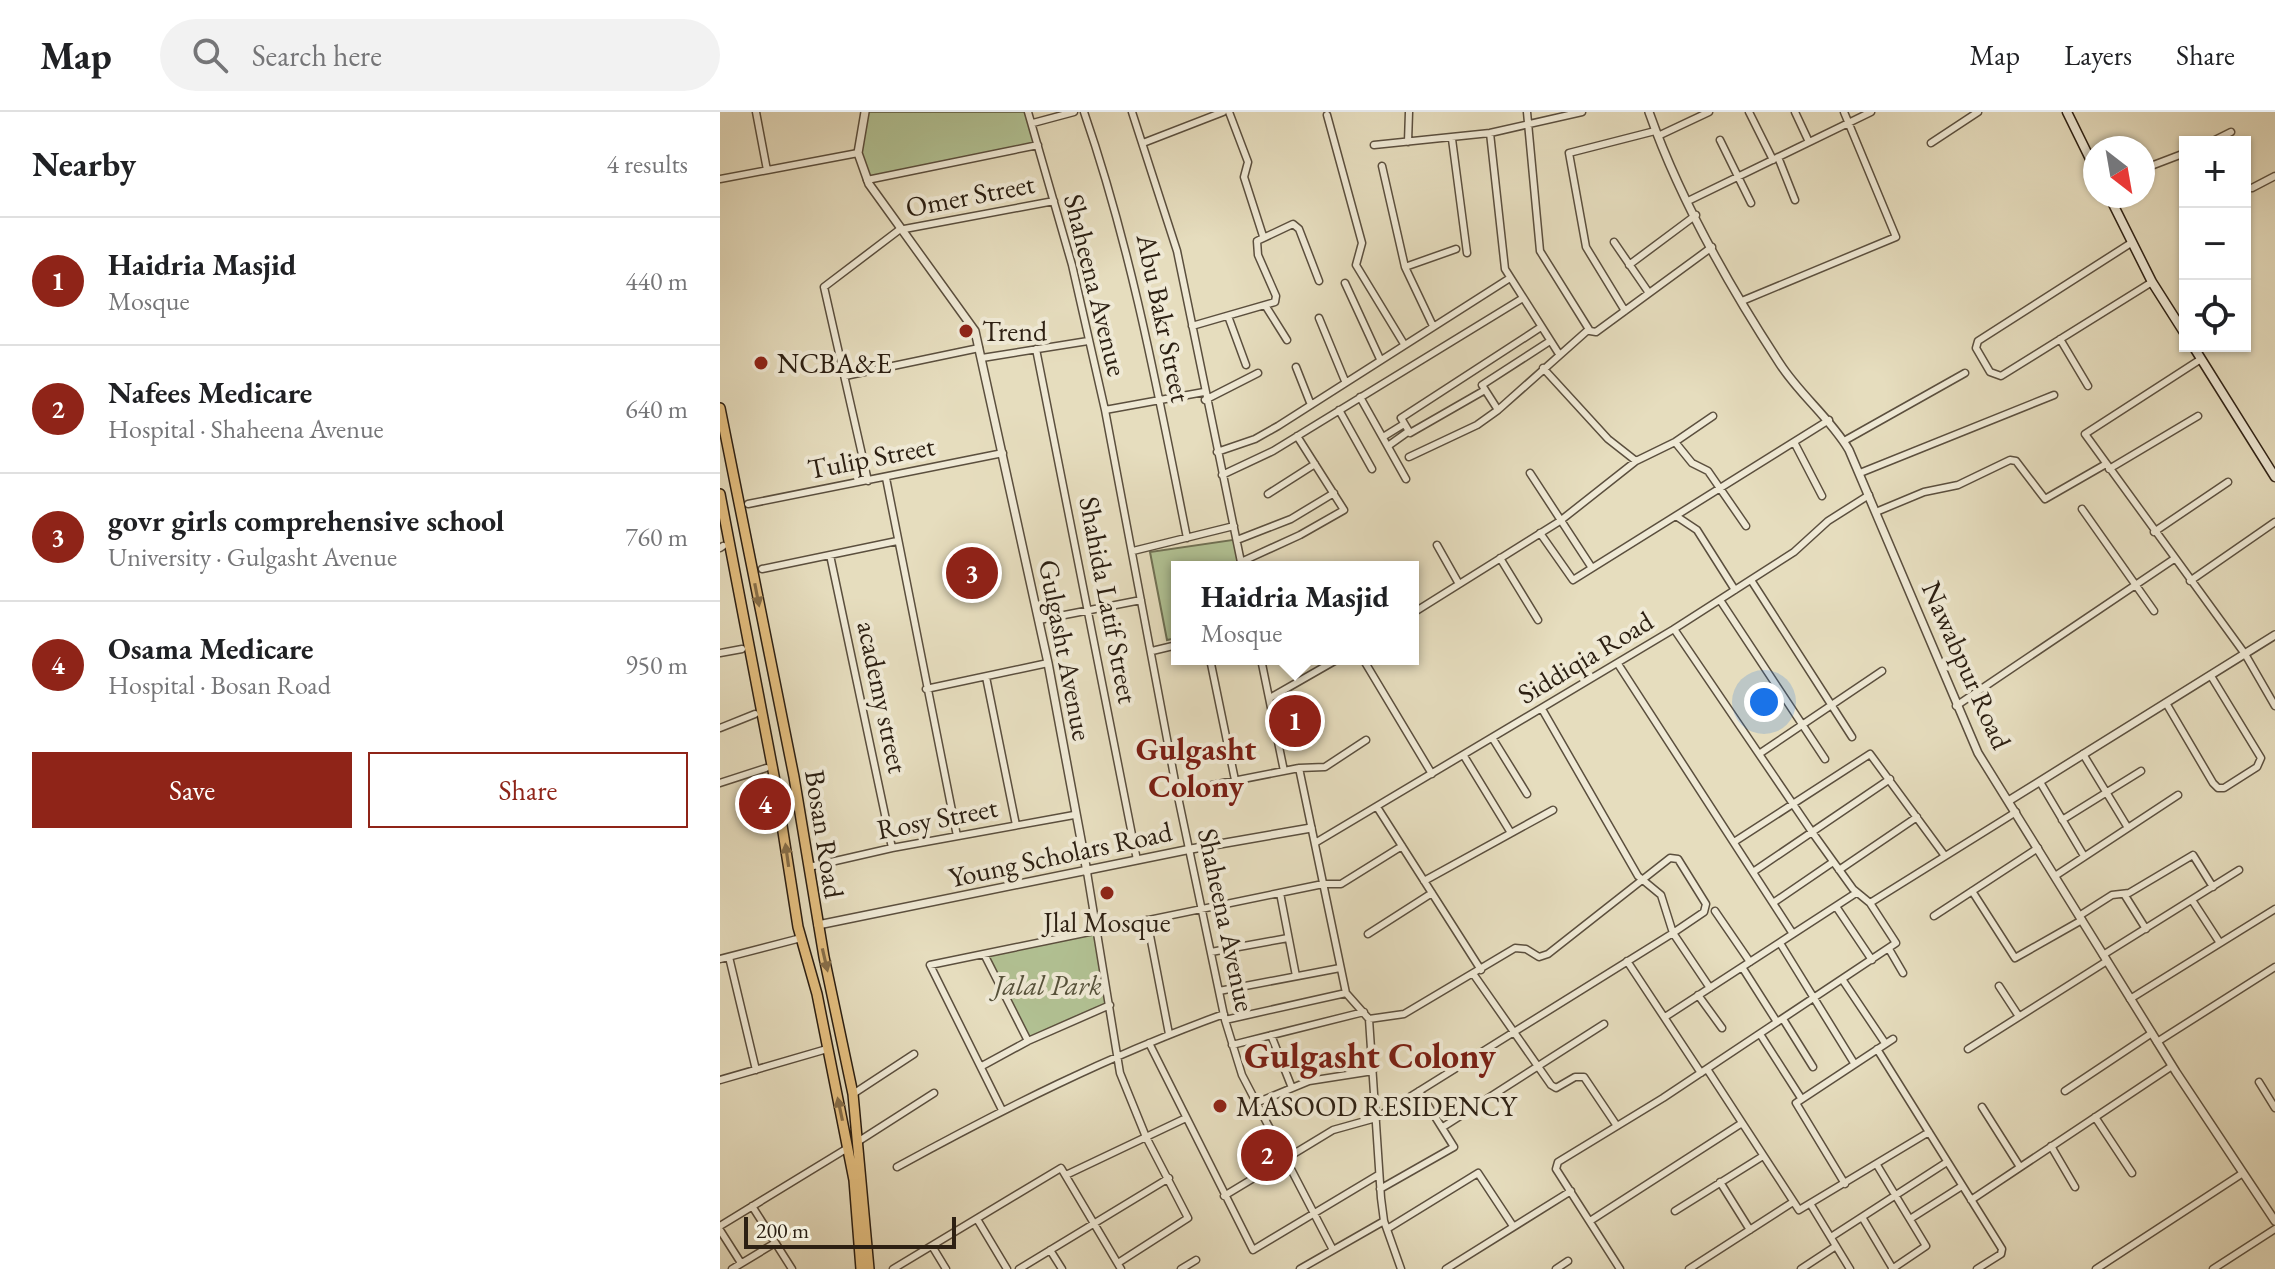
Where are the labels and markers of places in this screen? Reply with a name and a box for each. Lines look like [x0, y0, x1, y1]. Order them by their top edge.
place label: Trend [982, 313, 1048, 349]
marker: Trend [957, 322, 975, 340]
place label: NCBA&E [777, 345, 892, 381]
marker: NCBA&E [752, 354, 770, 372]
pin: 3 [946, 543, 998, 603]
pin: 1 [1269, 691, 1321, 751]
pin: 4 [739, 774, 791, 834]
marker: Jlal Mosque [1098, 884, 1116, 902]
place label: Jlal Mosque [1041, 904, 1171, 940]
place label: MASOOD RESIDENCY [1236, 1088, 1518, 1124]
marker: MASOOD RESIDENCY [1211, 1097, 1229, 1115]
pin: 2 [1241, 1125, 1293, 1185]

